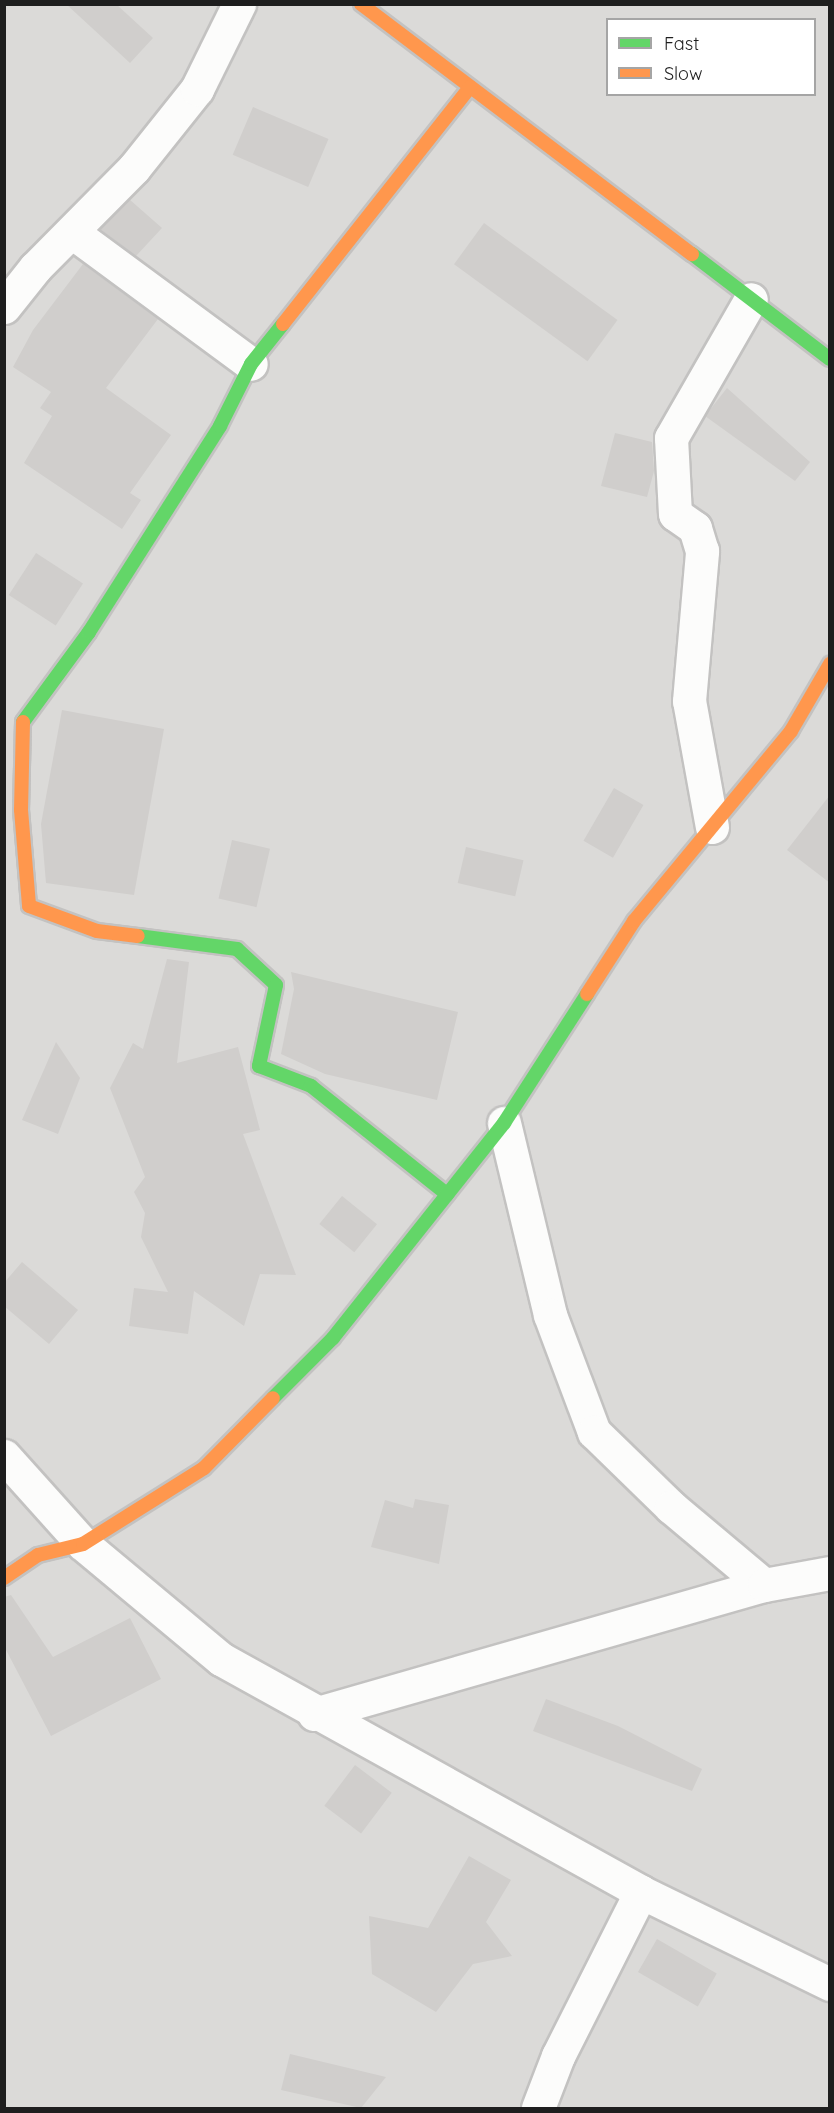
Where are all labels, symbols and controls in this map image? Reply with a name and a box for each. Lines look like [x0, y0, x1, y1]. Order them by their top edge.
legend [606, 18, 816, 96]
text: Fast [664, 32, 699, 55]
text: Slow [664, 62, 702, 85]

